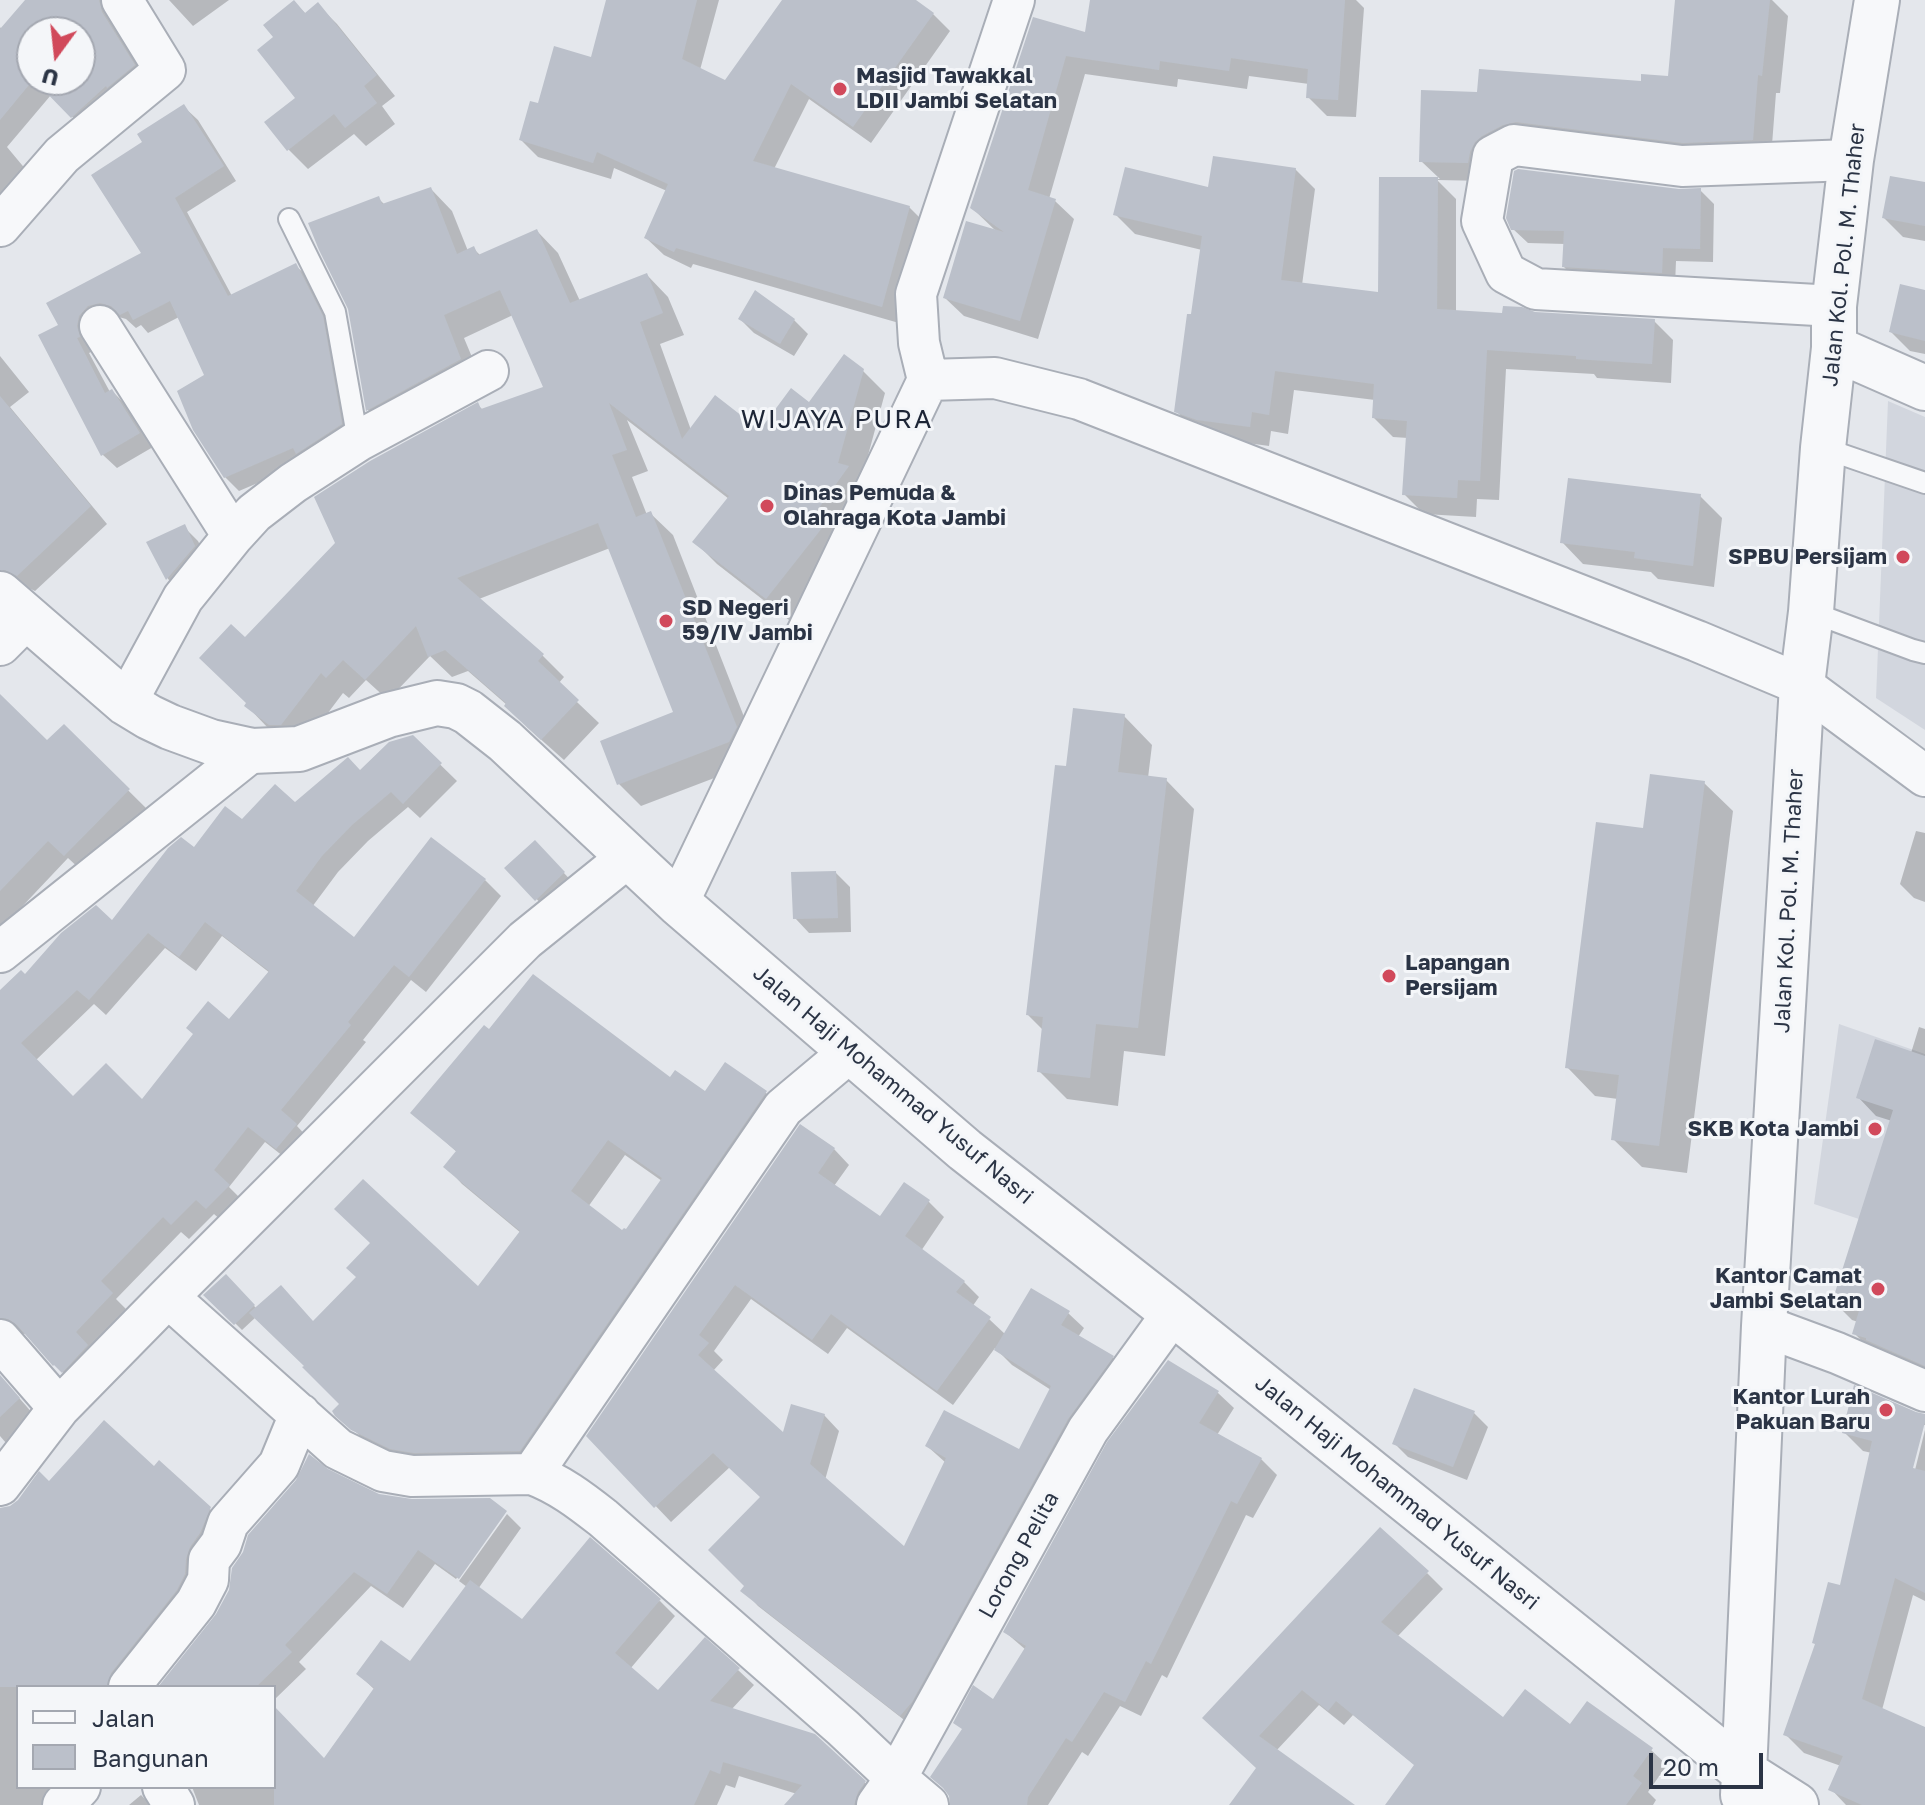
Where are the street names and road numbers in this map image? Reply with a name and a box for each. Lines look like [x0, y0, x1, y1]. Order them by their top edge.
street label: Jalan Kol. Pol. M. Thaher [1817, 122, 1871, 388]
street label: Jalan Kol. Pol. M. Thaher [1769, 768, 1809, 1034]
street label: Jalan Haji Mohammad Yusuf Nasri [747, 960, 1039, 1210]
street label: Jalan Haji Mohammad Yusuf Nasri [1250, 1370, 1544, 1616]
street label: Lorong Pelita [973, 1487, 1065, 1623]

